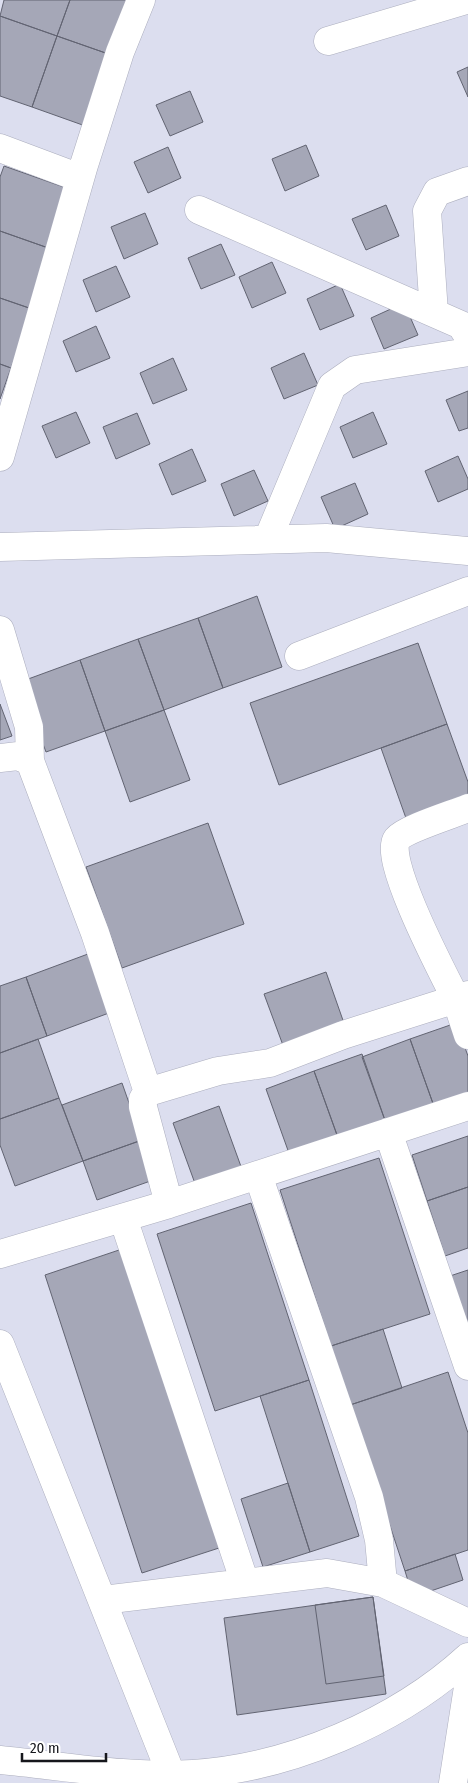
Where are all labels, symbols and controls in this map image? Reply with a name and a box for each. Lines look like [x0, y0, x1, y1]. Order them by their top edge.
scale bar [22, 1730, 106, 1762]
text: 20 m [30, 1739, 60, 1757]

